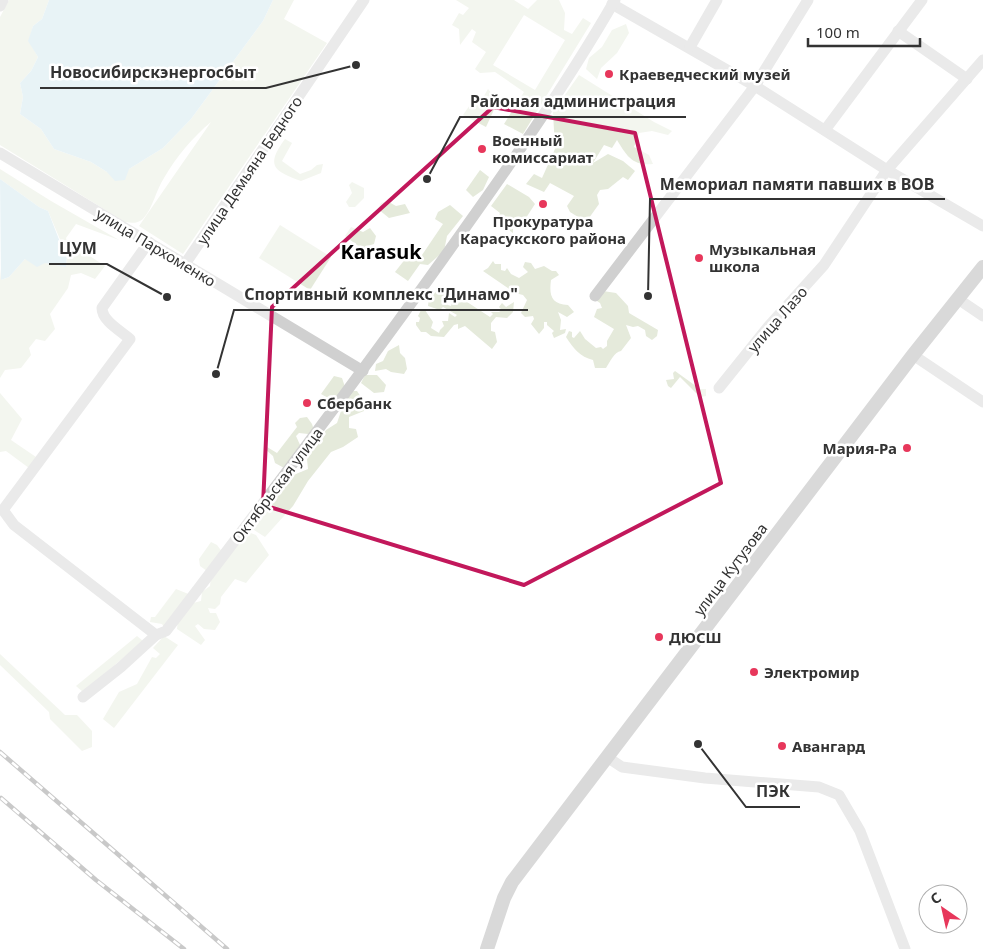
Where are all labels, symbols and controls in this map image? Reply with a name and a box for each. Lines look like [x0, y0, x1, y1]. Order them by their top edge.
scale bar [808, 15, 920, 47]
text: 100 m [816, 22, 860, 42]
callout: Новосибирскэнергосбыт [40, 57, 266, 88]
text: Новосибирскэнергосбыт [50, 61, 256, 83]
place label: Краеведческий музей [619, 64, 791, 84]
marker: Краеведческий музей [603, 68, 615, 80]
callout: Районая администрация [460, 86, 686, 117]
text: Районая администрация [470, 90, 676, 112]
street label: улица Демьяна Бедного [192, 92, 306, 248]
place label: Военный комиссариат [492, 130, 594, 167]
marker: Военный комиссариат [476, 143, 488, 155]
callout: Мемориал памяти павших в ВОВ [650, 168, 945, 199]
text: Мемориал памяти павших в ВОВ [660, 173, 934, 195]
marker: Прокуратура Карасукского района [537, 198, 549, 210]
street label: улица Пархоменко [92, 203, 220, 291]
place label: Прокуратура Карасукского района [460, 211, 626, 248]
callout: ЦУМ [49, 233, 107, 264]
text: ЦУМ [59, 237, 97, 259]
district label: Karasuk [340, 238, 422, 265]
place label: Музыкальная школа [709, 239, 816, 276]
marker: Музыкальная школа [693, 252, 705, 264]
callout: Спортивный комплекс "Динамо" [234, 279, 528, 310]
street label: улица Лазо [743, 282, 811, 356]
text: Спортивный комплекс "Динамо" [244, 283, 518, 305]
place label: Сбербанк [317, 393, 392, 413]
marker: Сбербанк [301, 397, 313, 409]
street label: Октябрьская улица [227, 423, 327, 547]
place label: Мария-Ра [822, 438, 897, 458]
marker: Мария-Ра [901, 442, 913, 454]
street label: улица Кутузова [689, 519, 771, 619]
place label: ДЮСШ [669, 627, 722, 647]
marker: ДЮСШ [653, 631, 665, 643]
place label: Электромир [764, 662, 860, 682]
marker: Электромир [748, 666, 760, 678]
place label: Авангард [792, 736, 866, 756]
marker: Авангард [776, 740, 788, 752]
callout: ПЭК [746, 776, 800, 807]
text: ПЭК [756, 780, 791, 802]
north arrow [918, 884, 968, 934]
text: С [926, 887, 945, 908]

